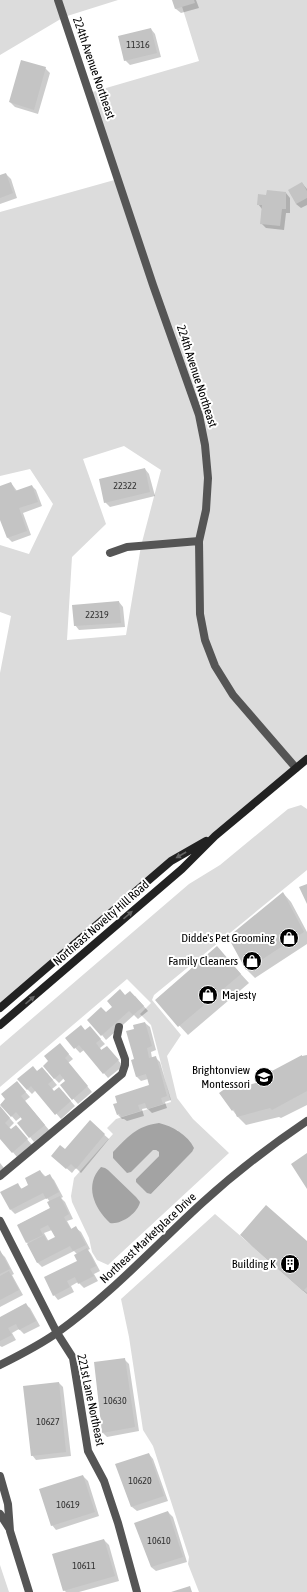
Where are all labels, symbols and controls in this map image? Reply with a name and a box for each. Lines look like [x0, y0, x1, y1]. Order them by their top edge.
street label: 224th Avenue Northeast [70, 15, 118, 121]
house number: 11316 [126, 39, 150, 50]
street label: 224th Avenue Northeast [174, 323, 220, 429]
house number: 22322 [113, 480, 137, 491]
house number: 22319 [85, 609, 109, 620]
one-way arrow [175, 852, 187, 859]
street label: Northeast Novelty Hill Road [50, 878, 152, 968]
one-way arrow [123, 911, 134, 920]
shop icon: Didde's Pet Grooming [278, 927, 300, 949]
place label: Didde's Pet Grooming [181, 931, 276, 945]
shop icon: Family Cleaners [241, 950, 263, 972]
place label: Family Cleaners [168, 954, 238, 968]
shop icon: Majesty [197, 984, 219, 1006]
place label: Majesty [222, 988, 257, 1002]
one-way arrow [24, 995, 35, 1004]
place label: Brightonview Montessori [192, 1063, 250, 1091]
school or university icon: Brightonview Montessori [253, 1066, 275, 1088]
street label: Northeast Marketplace Drive [97, 1190, 199, 1286]
building icon: Building K [279, 1253, 301, 1275]
place label: Building K [232, 1257, 276, 1271]
street label: 221st Lane Northeast [74, 1353, 108, 1448]
house number: 10630 [103, 1395, 127, 1406]
house number: 10627 [36, 1416, 60, 1427]
house number: 10620 [128, 1475, 152, 1486]
house number: 10619 [56, 1499, 80, 1510]
house number: 10610 [147, 1535, 171, 1546]
house number: 10611 [72, 1560, 96, 1571]

